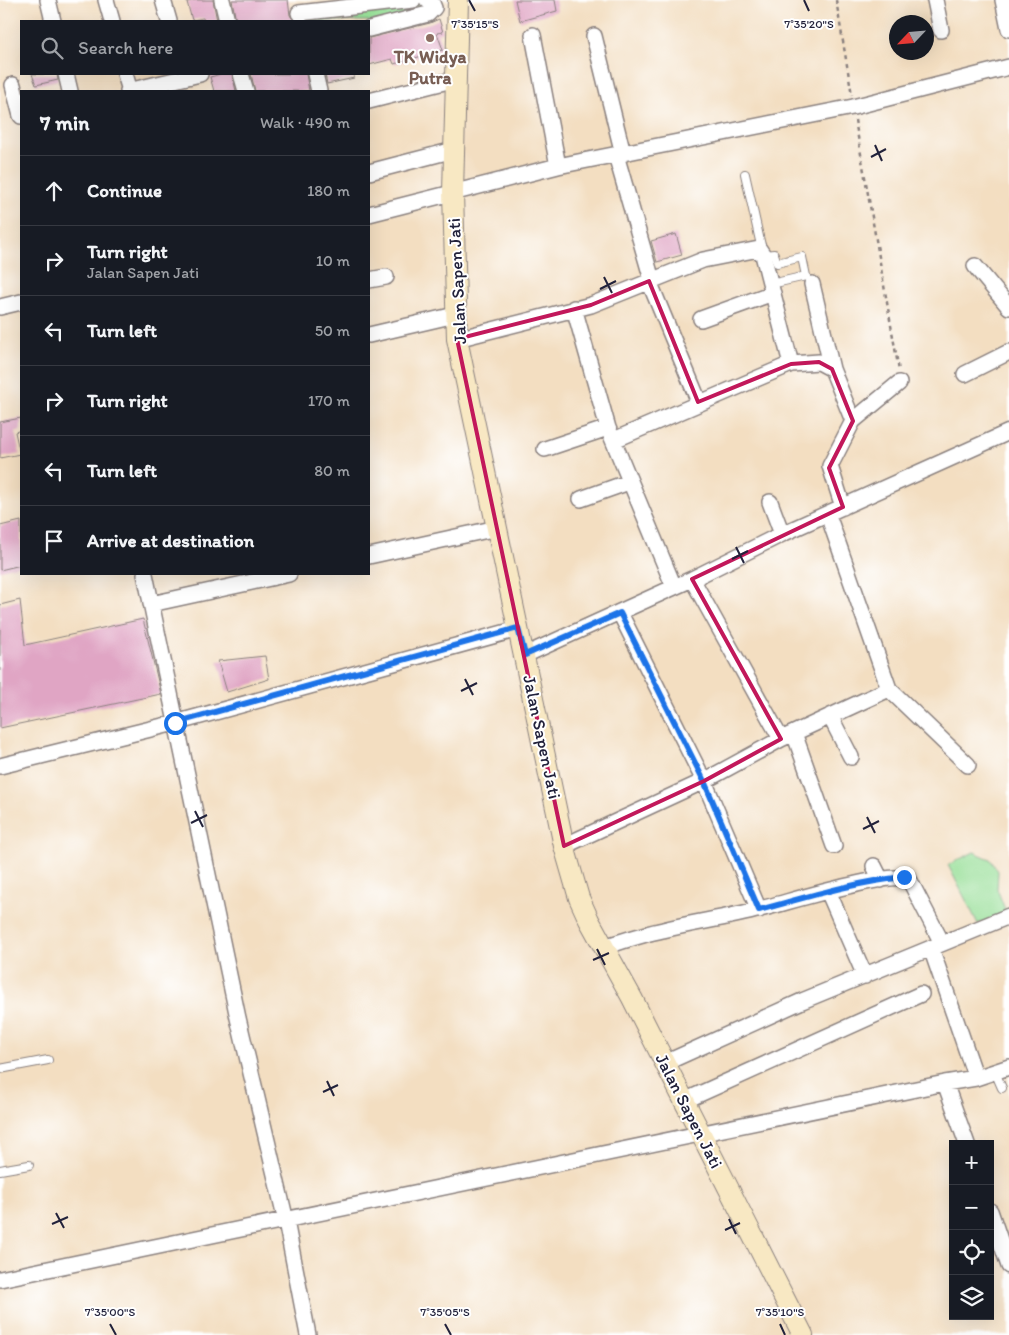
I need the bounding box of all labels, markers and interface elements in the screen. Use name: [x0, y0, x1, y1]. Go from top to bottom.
north arrow: [889, 15, 934, 60]
text: 7°35'15"S: [451, 17, 499, 31]
text: 7°35'20"S: [784, 17, 834, 31]
search box: [20, 20, 370, 75]
marker: TK Widya Putra: [424, 32, 436, 44]
icon: search: [38, 34, 66, 62]
text: Search here: [78, 36, 173, 59]
place label: TK Widya Putra: [393, 46, 466, 89]
text: 7 min: [40, 110, 89, 135]
text: Walk · 490 m: [260, 113, 350, 132]
icon: ahead: [40, 177, 68, 205]
text: Continue: [87, 179, 162, 202]
text: 180 m: [307, 181, 350, 200]
street label: Jalan Sapen Jati: [443, 217, 471, 345]
text: Turn right: [87, 240, 168, 263]
icon: right: [40, 247, 68, 275]
text: 10 m: [316, 251, 350, 270]
text: Jalan Sapen Jati: [87, 263, 199, 282]
icon: left: [40, 317, 68, 345]
text: Turn left: [87, 319, 157, 342]
text: 50 m: [315, 321, 350, 340]
icon: right: [40, 387, 68, 415]
text: Turn right: [87, 389, 168, 412]
text: 170 m: [308, 391, 350, 410]
icon: left: [40, 457, 68, 485]
text: Turn left: [87, 459, 157, 482]
text: 80 m: [314, 461, 350, 480]
icon: arrive: [40, 527, 68, 555]
text: Arrive at destination: [87, 529, 254, 552]
street label: Jalan Sapen Jati: [518, 673, 566, 801]
route start: [164, 712, 187, 735]
route end: [893, 866, 916, 889]
street label: Jalan Sapen Jati: [651, 1050, 727, 1172]
map controls: [949, 1140, 994, 1320]
button: +: [949, 1140, 994, 1185]
button: −: [949, 1185, 994, 1230]
button: locate: [949, 1230, 994, 1275]
button: layers: [949, 1275, 994, 1320]
text: 7°35'00"S: [85, 1305, 135, 1319]
text: 7°35'05"S: [420, 1305, 470, 1319]
text: 7°35'10"S: [756, 1305, 805, 1319]

